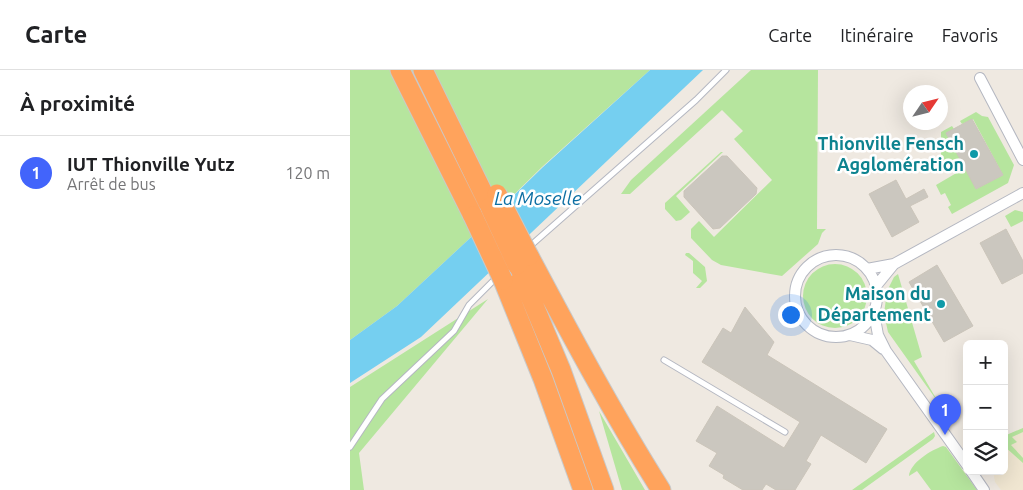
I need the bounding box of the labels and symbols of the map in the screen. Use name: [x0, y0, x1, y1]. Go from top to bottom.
north arrow: [903, 85, 948, 130]
place label: Thionville Fensch Agglomération: [818, 133, 964, 174]
marker: Thionville Fensch Agglomération: [968, 148, 980, 160]
water label: La Moselle: [494, 187, 582, 209]
place label: Maison du Département: [818, 283, 931, 324]
marker: Maison du Département: [935, 298, 947, 310]
your location: [778, 302, 804, 328]
pin: 1: [929, 394, 961, 435]

